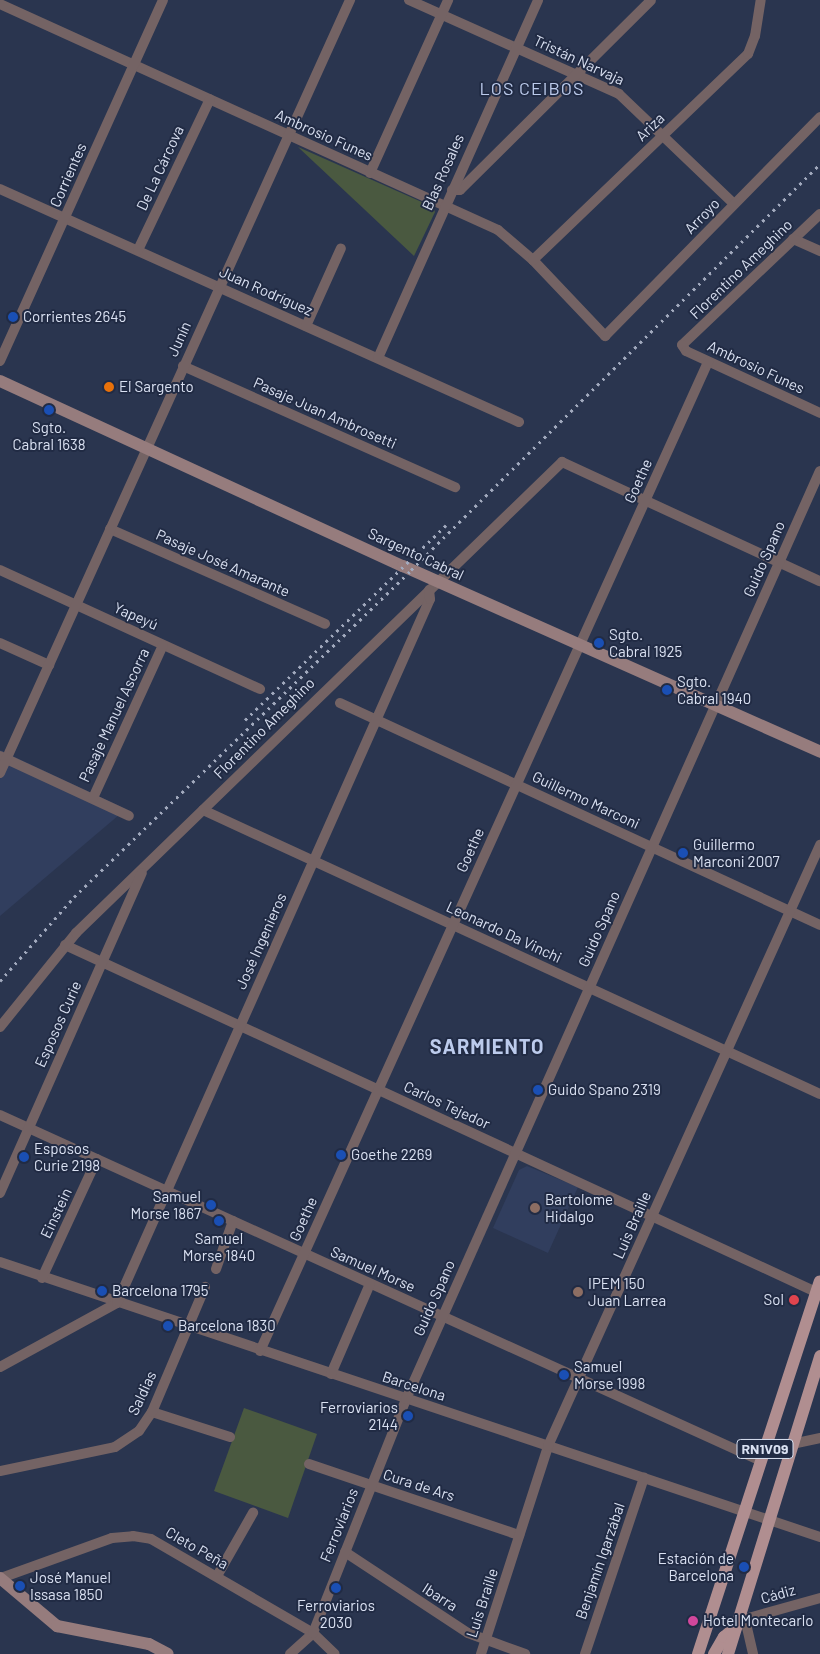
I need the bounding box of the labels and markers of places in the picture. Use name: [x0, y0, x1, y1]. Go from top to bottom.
place label: Corrientes 2645: [23, 308, 126, 326]
marker: Corrientes 2645: [7, 311, 19, 323]
place label: El Sargento: [119, 378, 194, 396]
marker: El Sargento: [103, 381, 115, 393]
marker: Sgto. Cabral 1638: [43, 404, 55, 416]
place label: Sgto. Cabral 1638: [13, 418, 85, 453]
place label: Sgto. Cabral 1925: [609, 625, 682, 660]
marker: Sgto. Cabral 1925: [593, 637, 605, 649]
place label: Sgto. Cabral 1940: [677, 672, 751, 707]
marker: Sgto. Cabral 1940: [661, 684, 673, 696]
place label: Guillermo Marconi 2007: [693, 835, 780, 870]
marker: Guillermo Marconi 2007: [677, 847, 689, 859]
place label: Guido Spano 2319: [548, 1081, 661, 1099]
marker: Guido Spano 2319: [532, 1084, 544, 1096]
place label: Esposos Curie 2198: [34, 1139, 100, 1174]
place label: Goethe 2269: [351, 1146, 432, 1164]
marker: Goethe 2269: [335, 1149, 347, 1161]
marker: Esposos Curie 2198: [18, 1151, 30, 1163]
place label: Samuel Morse 1867: [131, 1187, 201, 1222]
place label: Bartolome Hidalgo: [545, 1190, 613, 1225]
marker: Samuel Morse 1867: [205, 1199, 217, 1211]
marker: Bartolome Hidalgo: [529, 1202, 541, 1214]
marker: Samuel Morse 1840: [213, 1215, 225, 1227]
place label: Samuel Morse 1840: [183, 1229, 255, 1264]
place label: IPEM 150 Juan Larrea: [588, 1274, 666, 1309]
place label: Barcelona 1795: [112, 1282, 208, 1300]
marker: Barcelona 1795: [96, 1285, 108, 1297]
marker: IPEM 150 Juan Larrea: [572, 1286, 584, 1298]
place label: Sol: [764, 1291, 784, 1309]
marker: Sol: [788, 1294, 800, 1306]
place label: Barcelona 1830: [178, 1317, 276, 1335]
marker: Barcelona 1830: [162, 1320, 174, 1332]
place label: Samuel Morse 1998: [574, 1357, 645, 1392]
marker: Samuel Morse 1998: [558, 1369, 570, 1381]
place label: Ferroviarios 2144: [320, 1398, 398, 1433]
marker: Ferroviarios 2144: [402, 1410, 414, 1422]
place label: Estación de Barcelona: [658, 1549, 734, 1584]
marker: Estación de Barcelona: [738, 1561, 750, 1573]
place label: José Manuel Issasa 1850: [30, 1568, 111, 1603]
marker: José Manuel Issasa 1850: [14, 1580, 26, 1592]
marker: Ferroviarios 2030: [330, 1582, 342, 1594]
place label: Ferroviarios 2030: [297, 1596, 375, 1631]
place label: Hotel Montecarlo: [703, 1612, 813, 1630]
marker: Hotel Montecarlo: [687, 1615, 699, 1627]

